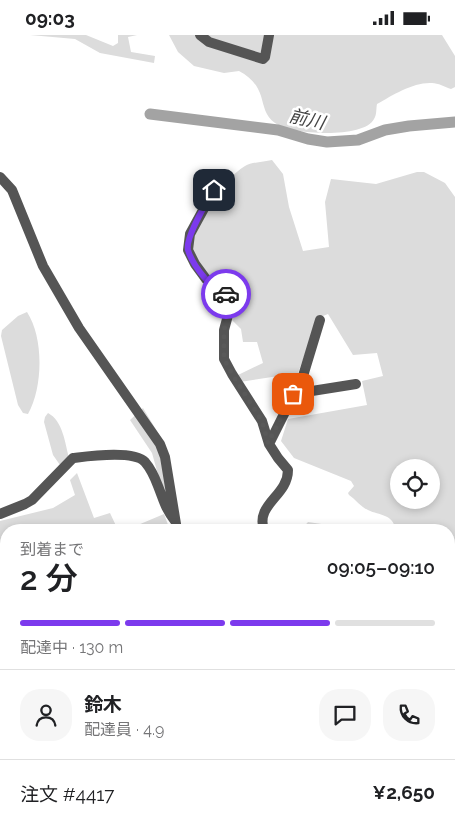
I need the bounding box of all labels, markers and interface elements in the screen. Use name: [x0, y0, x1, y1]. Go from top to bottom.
text: 09:03: [25, 7, 75, 29]
water label: 前川: [287, 105, 329, 134]
pin: [193, 169, 235, 211]
icon: home: [200, 176, 228, 204]
courier: [201, 269, 251, 319]
icon: car: [212, 280, 240, 308]
pin: [272, 373, 314, 415]
icon: bag: [279, 380, 307, 408]
map controls: [390, 459, 440, 509]
button: locate: [390, 459, 440, 509]
text: 到着まで: [20, 540, 84, 559]
text: 09:05–09:10: [327, 556, 435, 578]
text: 2 分: [20, 560, 77, 597]
text: 配達中 · 130 m: [20, 638, 123, 657]
button: person: [20, 689, 72, 741]
button: chat: [319, 689, 371, 741]
button: phone: [383, 689, 435, 741]
text: 鈴木: [84, 693, 122, 715]
text: 配達員 · 4.9: [84, 720, 164, 739]
text: ¥2,650: [373, 781, 435, 803]
text: 注文 #4417: [20, 783, 115, 805]

